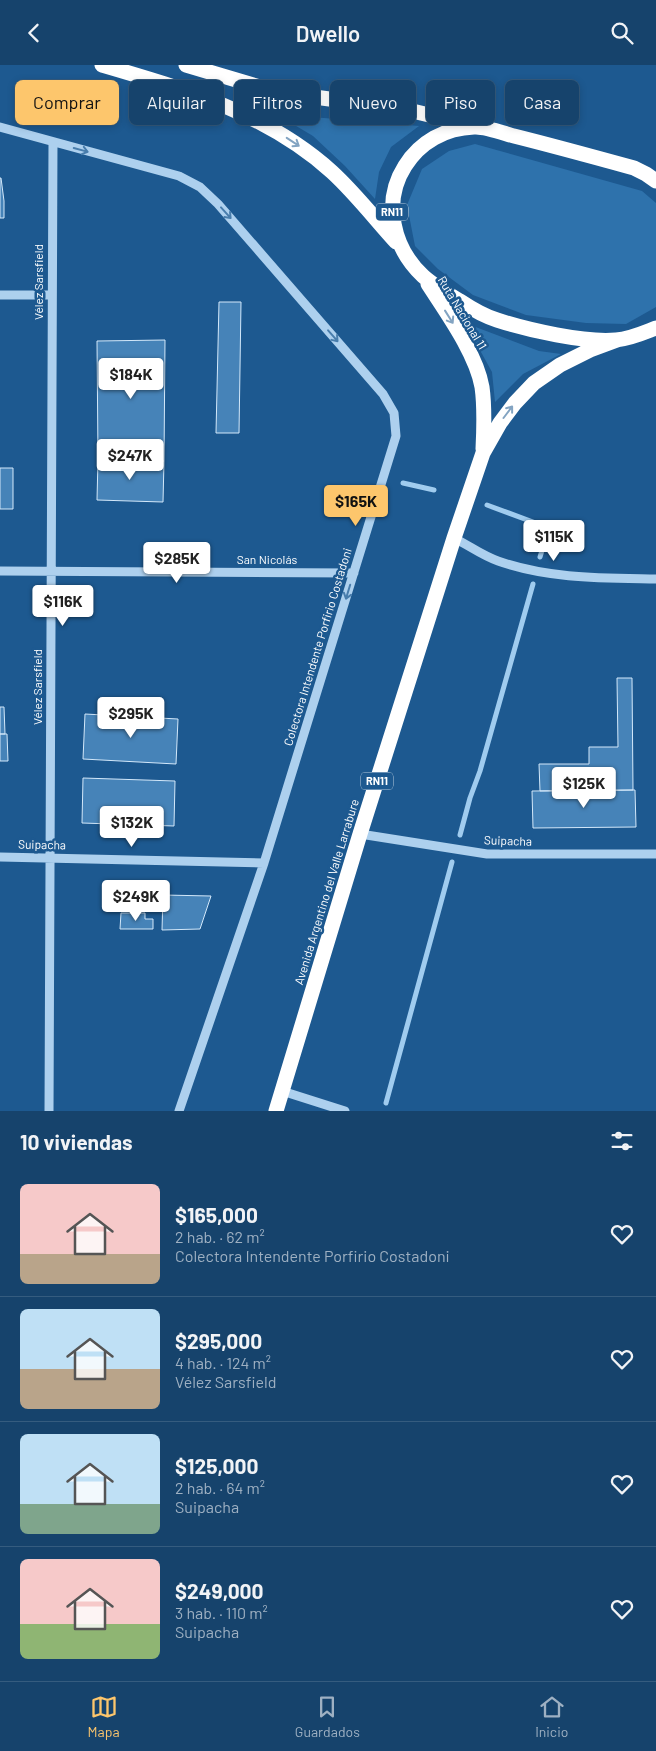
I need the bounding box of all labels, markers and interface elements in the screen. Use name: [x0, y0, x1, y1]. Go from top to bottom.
icon: back: [20, 19, 48, 47]
icon: search: [608, 19, 636, 47]
text: Dwello: [296, 20, 360, 46]
chip: Comprar: [15, 80, 119, 125]
chip: Alquilar: [129, 80, 224, 125]
chip: Filtros: [234, 80, 320, 125]
chip: Nuevo: [330, 80, 416, 125]
chip: Piso: [426, 80, 495, 125]
chip: Casa: [505, 80, 579, 125]
one-way arrow: [285, 137, 299, 147]
one-way arrow: [72, 145, 88, 155]
road number: RN11: [376, 203, 408, 221]
one-way arrow: [220, 207, 232, 220]
street label: Vélez Sarsfield: [31, 244, 45, 320]
street label: Ruta Nacional 11: [435, 273, 490, 352]
one-way arrow: [444, 309, 454, 323]
one-way arrow: [327, 329, 339, 342]
pin: $184K: [96, 357, 166, 400]
text: $184K: [109, 364, 153, 383]
one-way arrow: [503, 405, 513, 419]
pin: $247K: [95, 439, 165, 481]
text: $247K: [108, 445, 152, 464]
pin: $165K: [321, 485, 391, 527]
text: $165K: [335, 491, 377, 510]
pin: $115K: [519, 519, 589, 562]
text: $115K: [534, 526, 574, 545]
pin: $285K: [142, 541, 212, 584]
street label: Colectora Intendente Porfirio Costadoni: [280, 546, 354, 747]
text: $285K: [154, 548, 200, 567]
street label: San Nicolás: [237, 552, 297, 566]
one-way arrow: [343, 584, 353, 600]
pin: $116K: [28, 585, 98, 627]
text: $116K: [43, 591, 83, 610]
street label: Vélez Sarsfield: [30, 649, 44, 725]
pin: $295K: [96, 697, 166, 739]
text: $295K: [108, 703, 154, 722]
pin: $125K: [549, 767, 619, 809]
road number: RN11: [361, 773, 393, 789]
text: $125K: [563, 773, 605, 792]
street label: Avenida Argentino del Valle Larrabure: [291, 797, 361, 986]
pin: $132K: [97, 805, 167, 848]
text: $132K: [111, 812, 153, 831]
street label: Suipacha: [484, 832, 532, 848]
street label: Suipacha: [18, 837, 66, 851]
pin: $249K: [101, 879, 171, 922]
text: $249K: [113, 886, 159, 905]
icon: filters: [608, 1127, 636, 1155]
text: 10 viviendas: [20, 1129, 133, 1154]
text: $165,000: [175, 1202, 258, 1227]
icon: home: [60, 1204, 120, 1264]
icon: heart: [608, 1220, 636, 1248]
text: 2 hab. · 62 m²: [175, 1227, 265, 1246]
text: Colectora Intendente Porfirio Costadoni: [175, 1246, 450, 1265]
text: $295,000: [175, 1328, 262, 1353]
icon: home: [60, 1329, 120, 1389]
icon: heart: [608, 1345, 636, 1373]
text: 4 hab. · 124 m²: [175, 1353, 271, 1372]
text: Vélez Sarsfield: [175, 1372, 276, 1391]
text: $125,000: [175, 1453, 258, 1478]
icon: home: [60, 1454, 120, 1514]
icon: heart: [608, 1470, 636, 1498]
text: 2 hab. · 64 m²: [175, 1478, 265, 1497]
text: Suipacha: [175, 1497, 239, 1516]
text: $249,000: [175, 1578, 264, 1603]
icon: home: [60, 1579, 120, 1639]
icon: heart: [608, 1595, 636, 1623]
text: 3 hab. · 110 m²: [175, 1603, 268, 1622]
text: Suipacha: [175, 1622, 239, 1641]
tab: Mapa: [88, 1693, 120, 1740]
tab: Guardados: [295, 1693, 360, 1740]
tab: Inicio: [535, 1693, 568, 1740]

